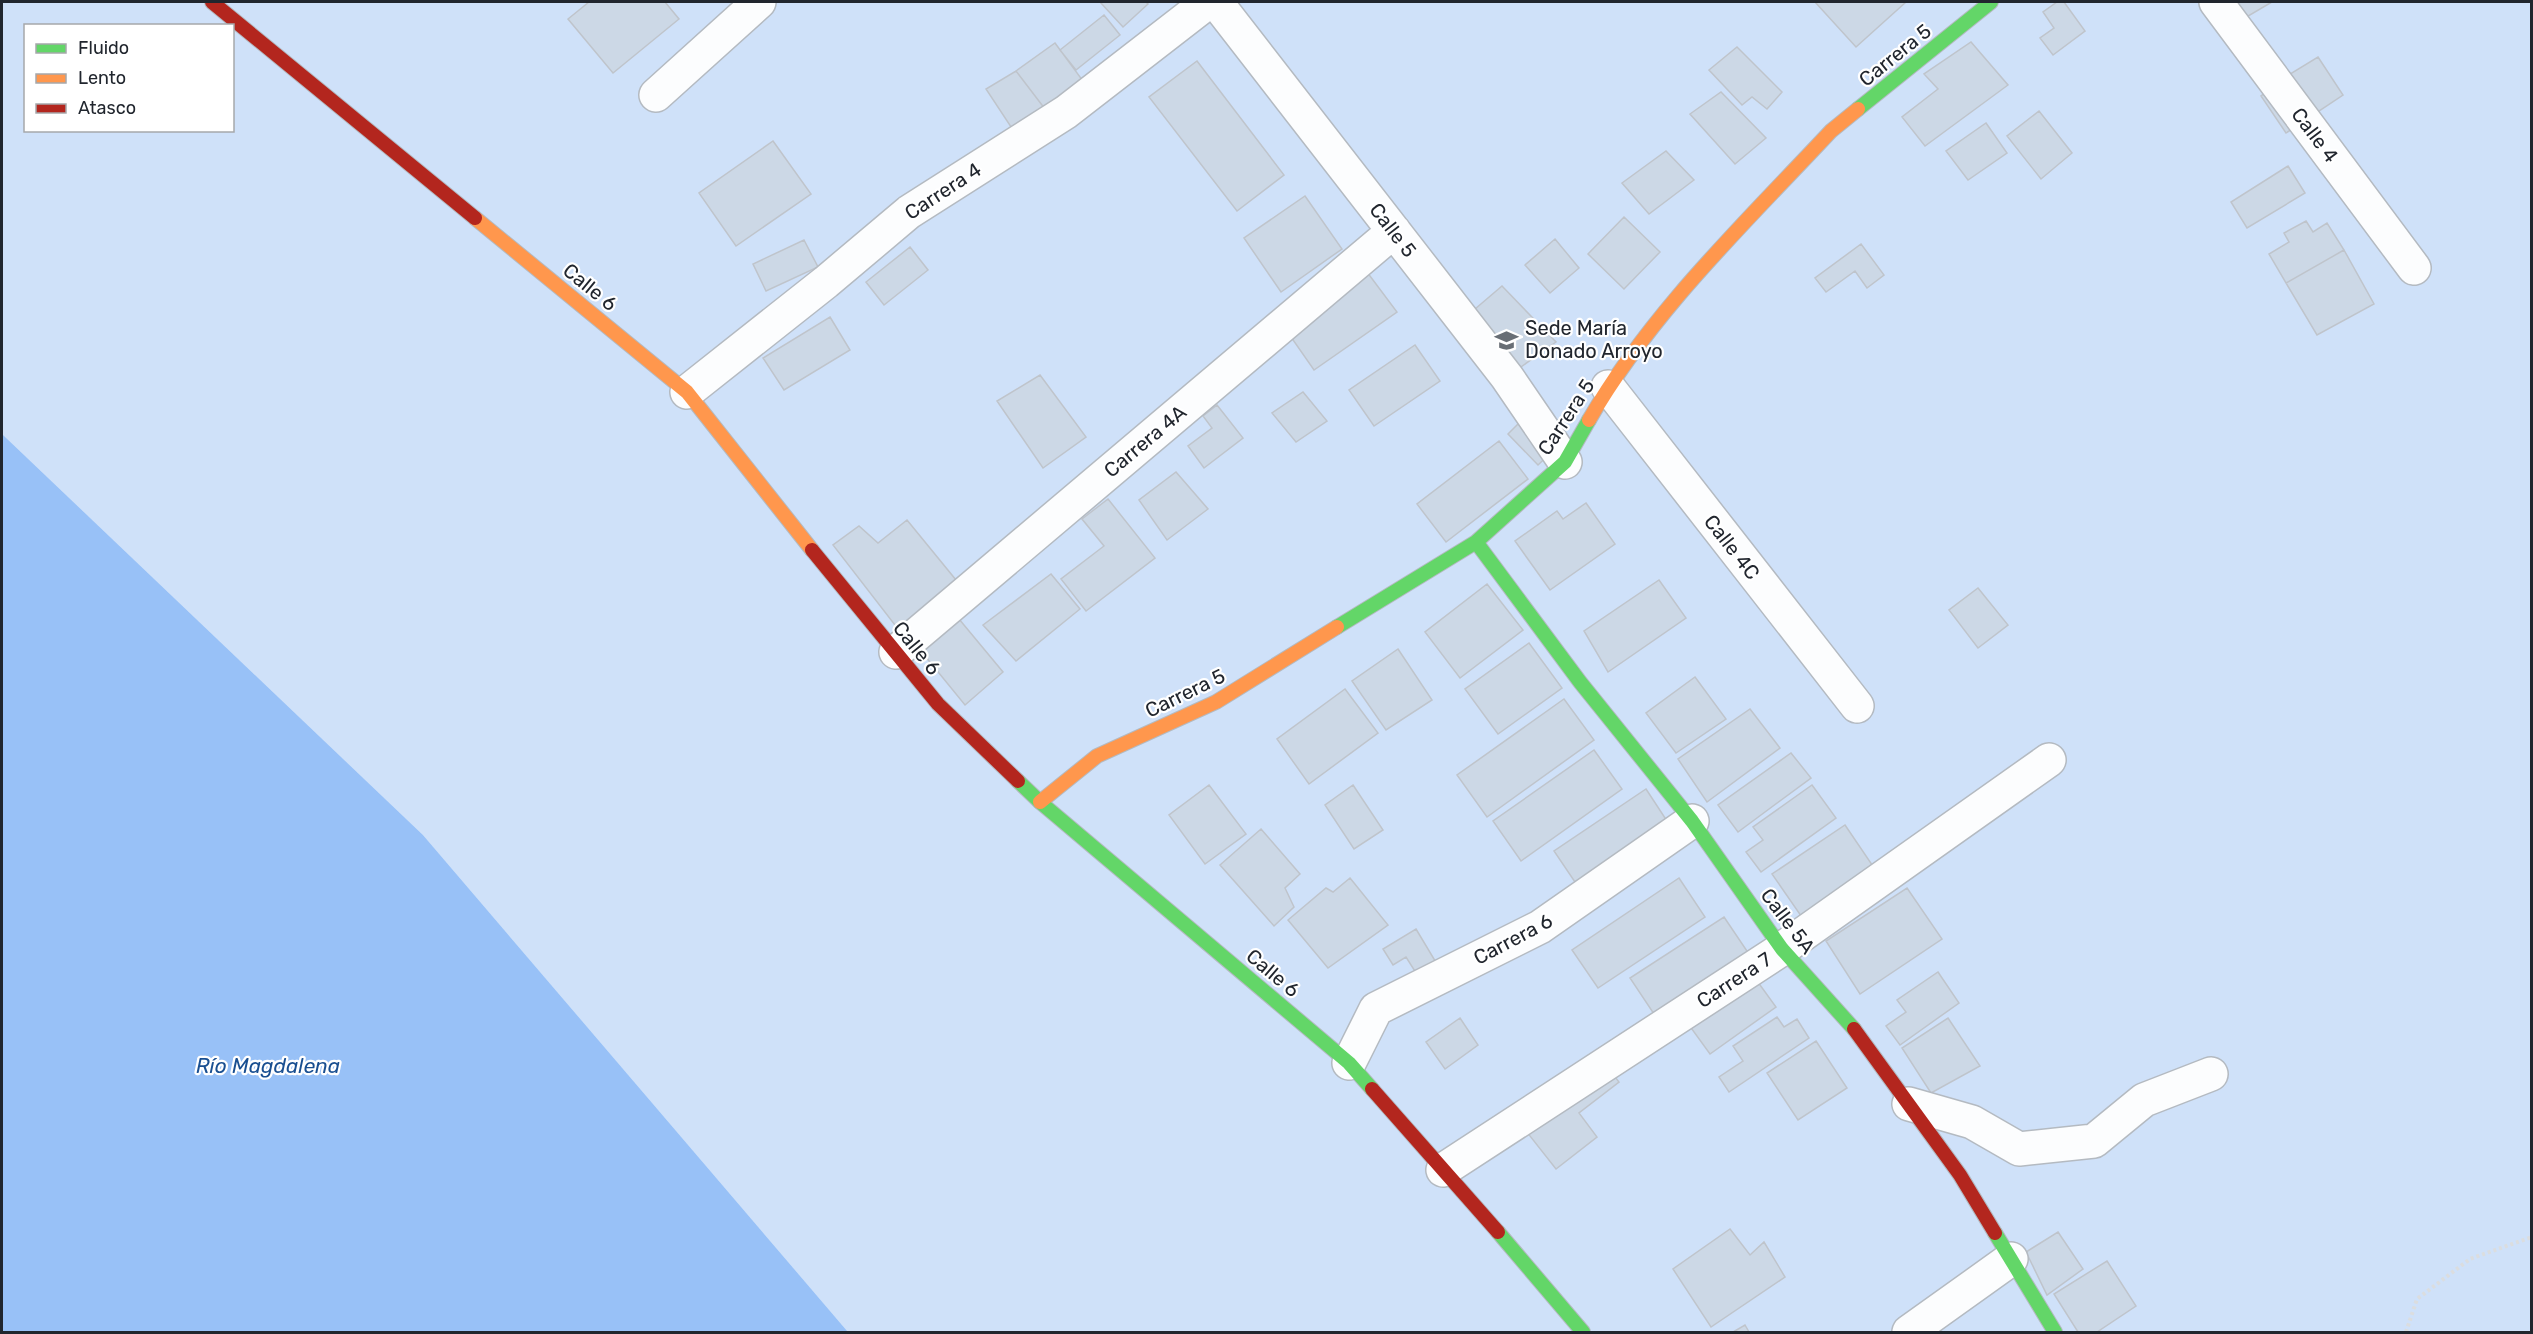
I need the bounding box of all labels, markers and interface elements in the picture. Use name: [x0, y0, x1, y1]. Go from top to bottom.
street label: Carrera 5: [1854, 19, 1936, 91]
legend: [24, 24, 234, 132]
text: Fluido: [78, 37, 129, 59]
text: Lento: [78, 67, 126, 89]
text: Atasco: [78, 97, 136, 119]
street label: Calle 4: [2287, 103, 2343, 167]
street label: Carrera 4: [900, 157, 986, 225]
street label: Calle 5: [1364, 198, 1422, 262]
street label: Calle 6: [558, 258, 622, 316]
place label: Sede María Donado Arroyo: [1525, 316, 1663, 363]
school or university icon: Sede María Donado Arroyo: [1494, 327, 1520, 353]
street label: Carrera 5: [1533, 374, 1599, 460]
street label: Carrera 4A: [1099, 400, 1191, 482]
street label: Calle 4C: [1699, 510, 1765, 584]
street label: Calle 6: [888, 616, 946, 680]
street label: Carrera 5: [1141, 663, 1229, 723]
street label: Calle 5A: [1756, 884, 1820, 958]
street label: Carrera 6: [1469, 908, 1557, 970]
street label: Calle 6: [1241, 944, 1305, 1002]
street label: Carrera 7: [1692, 947, 1776, 1013]
water label: Río Magdalena: [196, 1053, 340, 1078]

